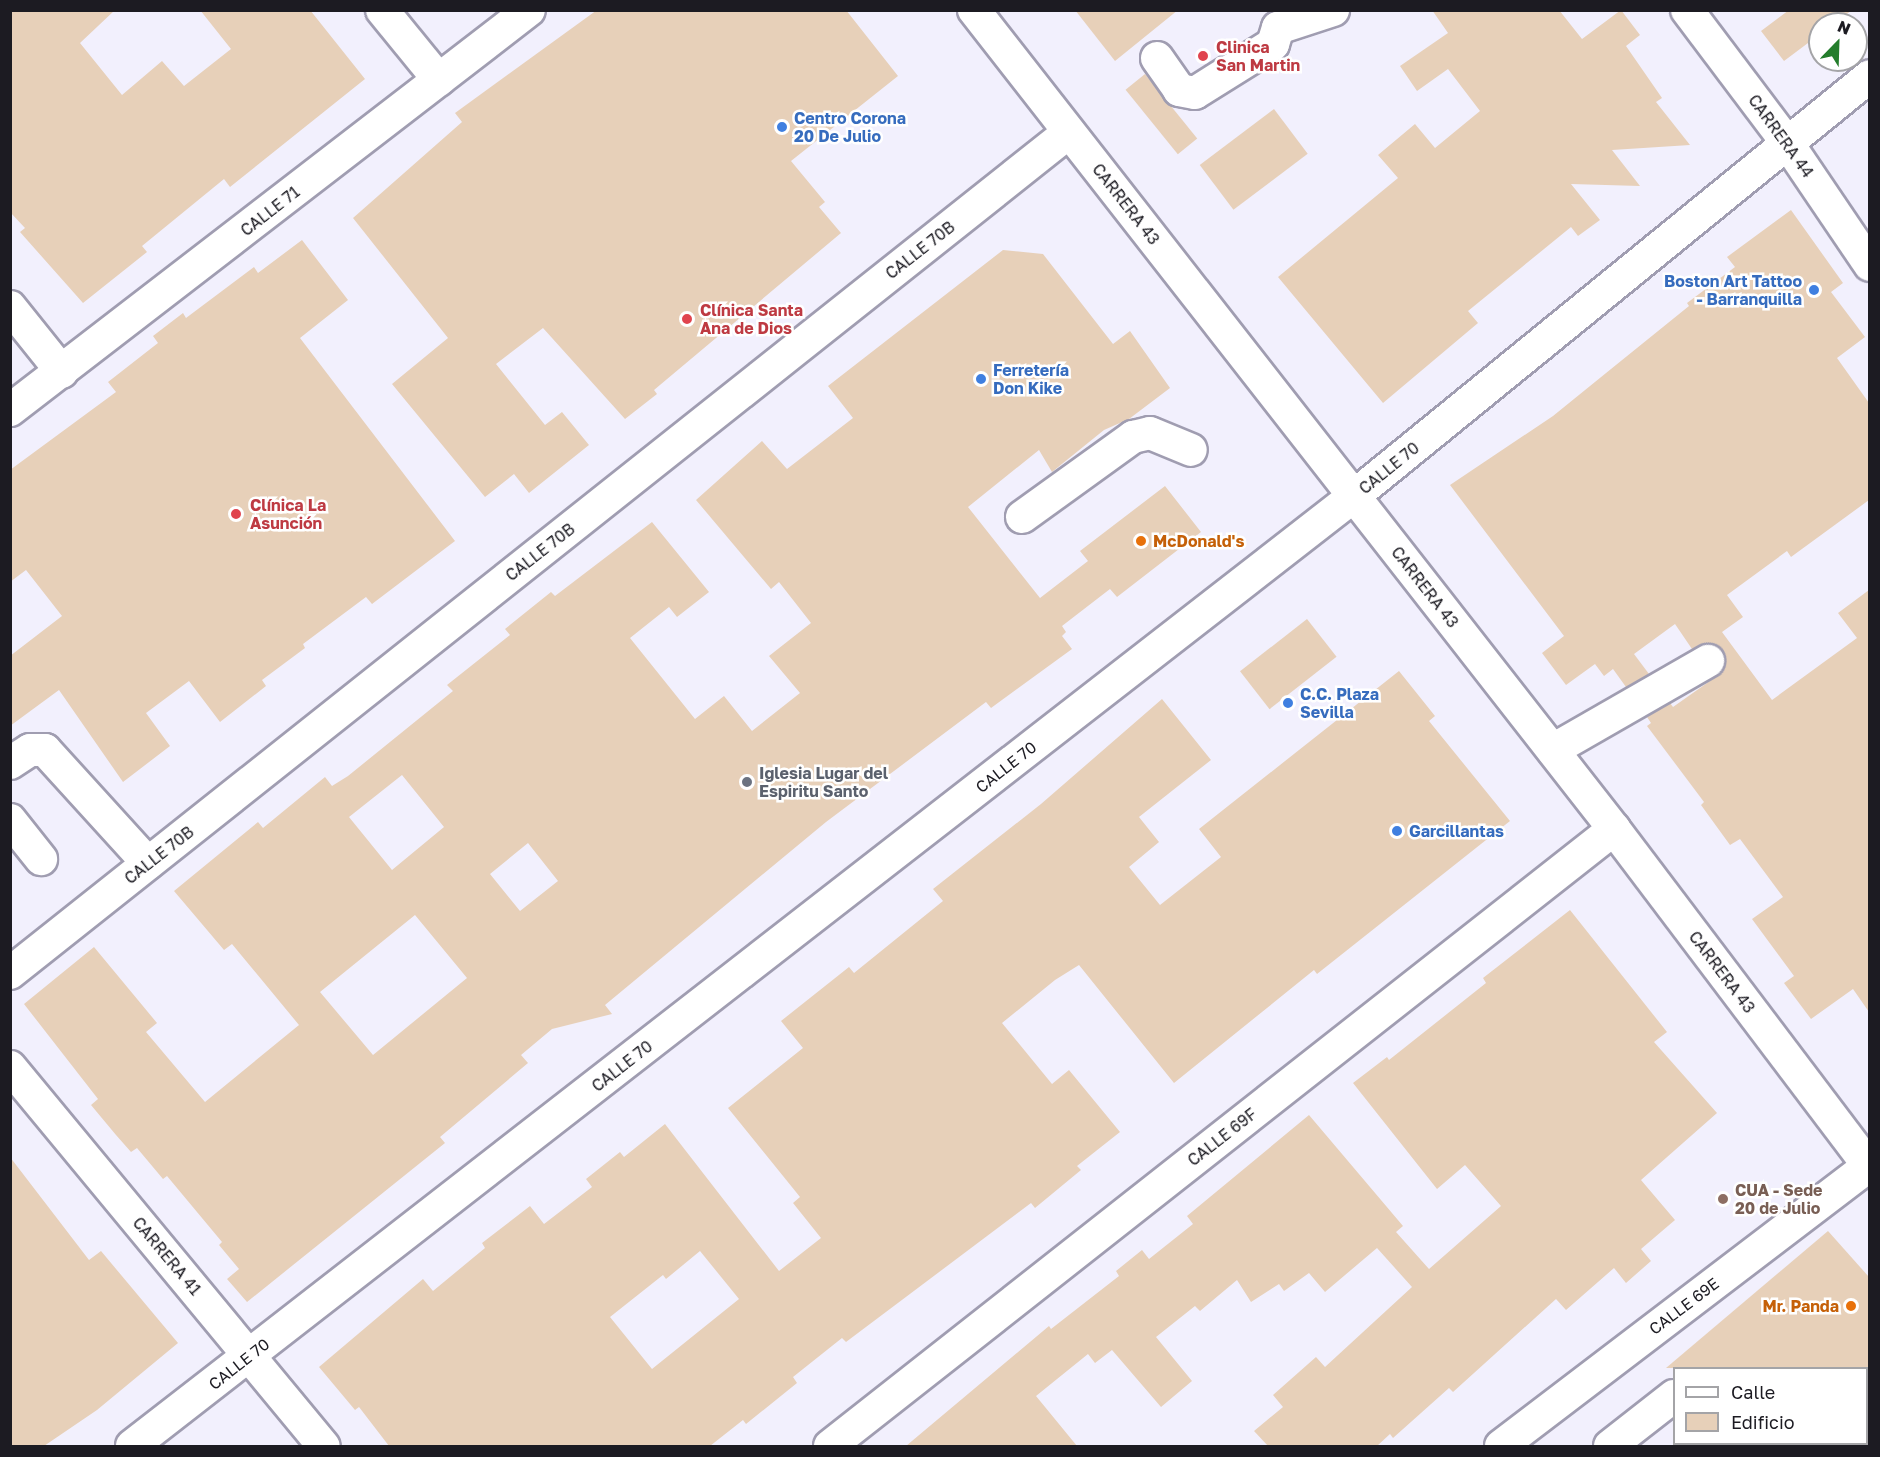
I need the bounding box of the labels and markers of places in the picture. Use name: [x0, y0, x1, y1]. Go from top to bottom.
place label: Clinica San Martin: [1216, 37, 1300, 75]
marker: Clinica San Martin: [1194, 47, 1212, 65]
place label: Centro Corona 20 De Julio: [794, 108, 906, 146]
marker: Centro Corona 20 De Julio: [775, 120, 789, 134]
place label: Boston Art Tattoo - Barranquilla: [1664, 271, 1802, 309]
marker: Boston Art Tattoo - Barranquilla: [1807, 283, 1821, 297]
place label: Clínica Santa Ana de Dios: [700, 300, 803, 338]
marker: Clínica Santa Ana de Dios: [678, 310, 696, 328]
place label: Ferretería Don Kike: [993, 360, 1069, 398]
marker: Ferretería Don Kike: [974, 372, 988, 386]
place label: Clínica La Asunción: [250, 495, 326, 533]
marker: Clínica La Asunción: [227, 505, 245, 523]
place label: McDonald's: [1153, 531, 1244, 551]
marker: McDonald's: [1134, 534, 1148, 548]
place label: C.C. Plaza Sevilla: [1300, 684, 1379, 722]
marker: C.C. Plaza Sevilla: [1281, 696, 1295, 710]
place label: Iglesia Lugar del Espiritu Santo: [759, 763, 888, 801]
marker: Iglesia Lugar del Espiritu Santo: [740, 775, 754, 789]
place label: Garcillantas: [1409, 821, 1504, 841]
marker: Garcillantas: [1390, 824, 1404, 838]
place label: CUA - Sede 20 de Julio: [1735, 1180, 1823, 1218]
marker: CUA - Sede 20 de Julio: [1716, 1192, 1730, 1206]
place label: Mr. Panda: [1762, 1296, 1839, 1316]
marker: Mr. Panda: [1844, 1299, 1858, 1313]

